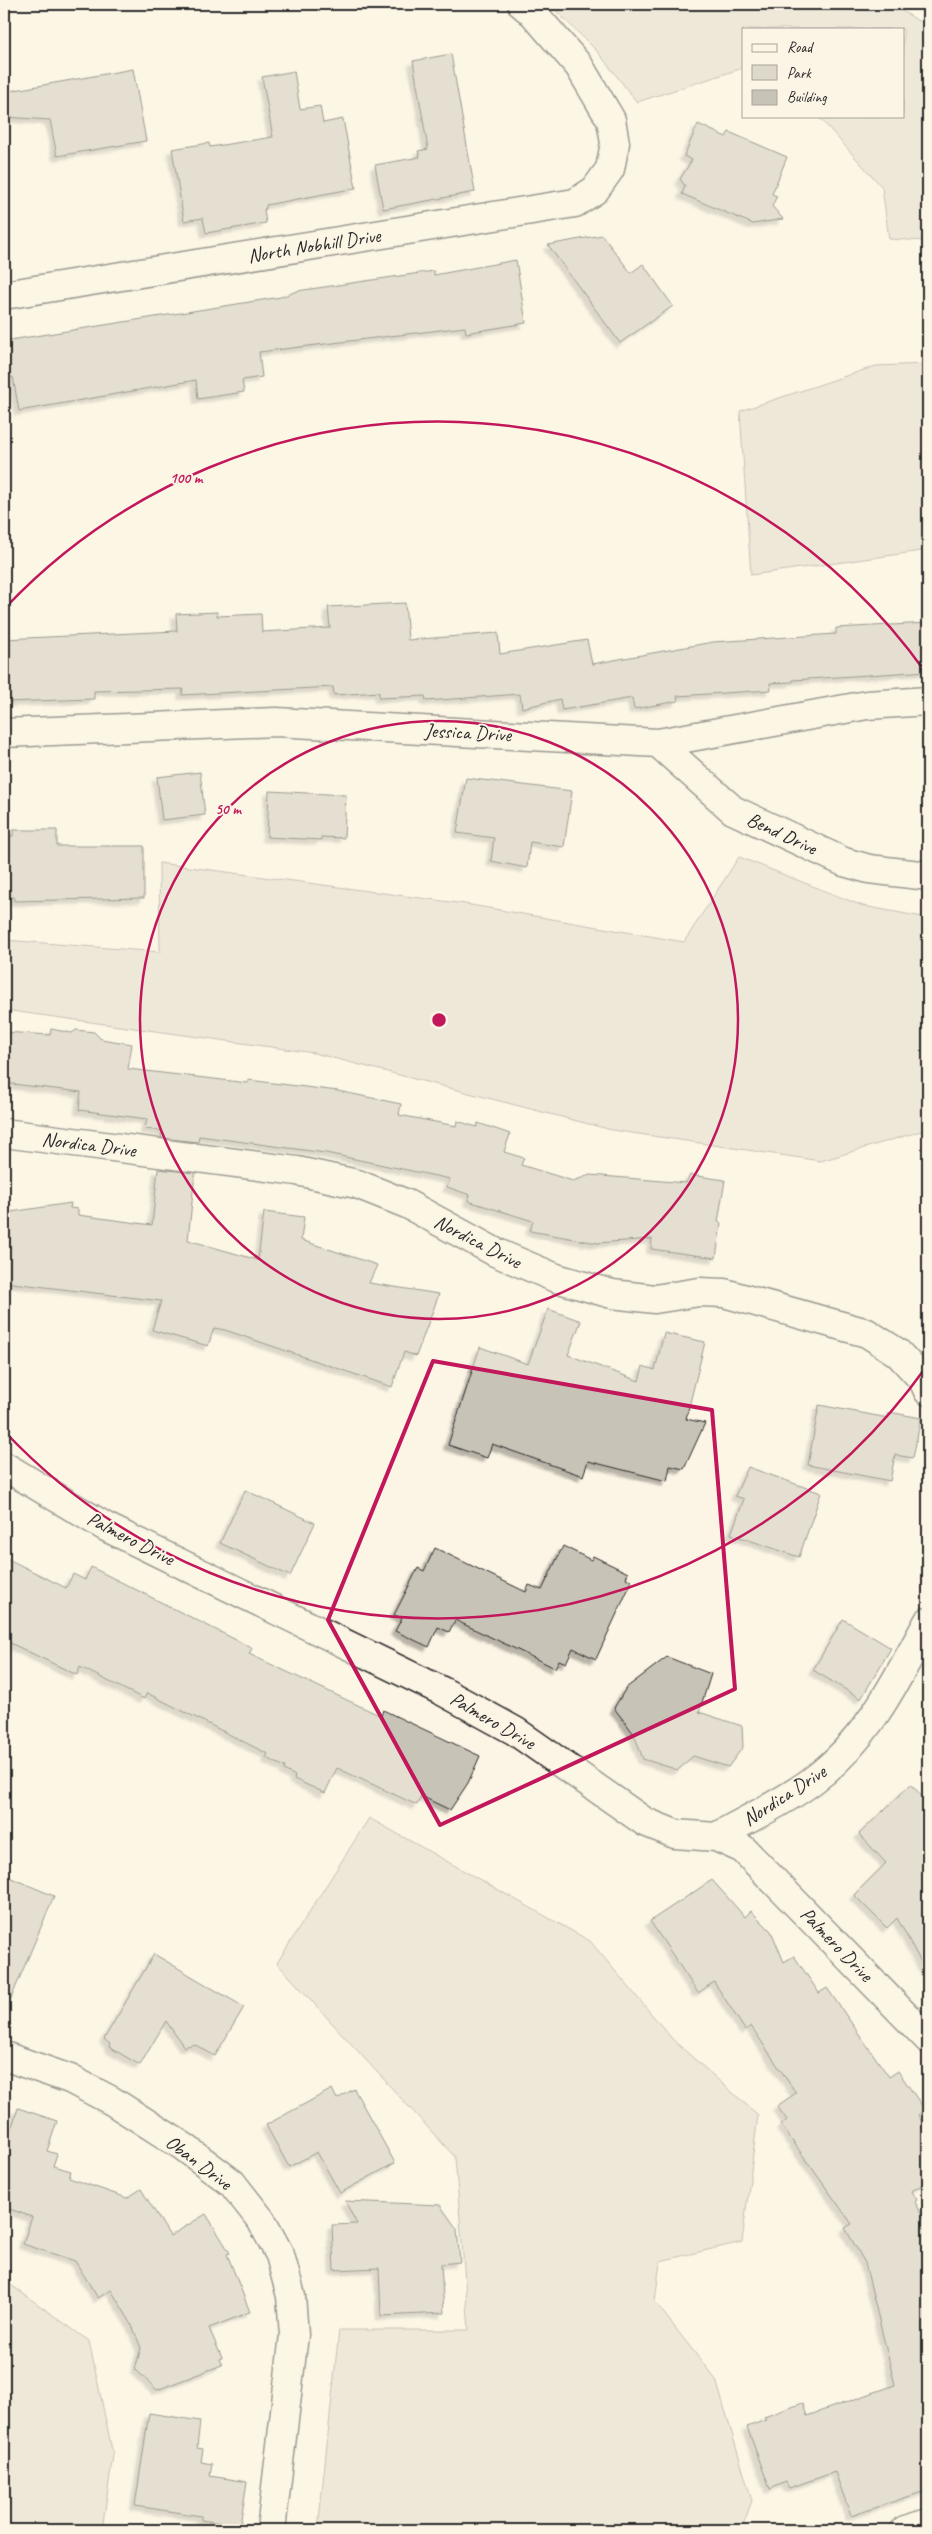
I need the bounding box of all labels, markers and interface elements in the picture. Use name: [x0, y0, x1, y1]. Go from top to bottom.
legend: [742, 28, 904, 118]
text: Road: [787, 38, 814, 57]
text: Park: [787, 64, 812, 83]
text: Building: [787, 88, 827, 107]
street label: North Nobhill Drive: [246, 222, 384, 268]
text: 100 m: [170, 469, 204, 488]
street label: Jessica Drive: [423, 718, 513, 747]
text: 50 m: [215, 800, 242, 819]
street label: Bend Drive: [743, 806, 822, 861]
centre of rings: [430, 1011, 448, 1029]
street label: Nordica Drive: [41, 1126, 139, 1163]
street label: Nordica Drive: [430, 1209, 527, 1275]
street label: Palmero Drive: [83, 1506, 180, 1572]
street label: Palmero Drive: [446, 1686, 541, 1756]
street label: Nordica Drive: [738, 1758, 832, 1832]
street label: Palmero Drive: [795, 1902, 879, 1988]
street label: Oban Drive: [161, 2129, 238, 2196]

